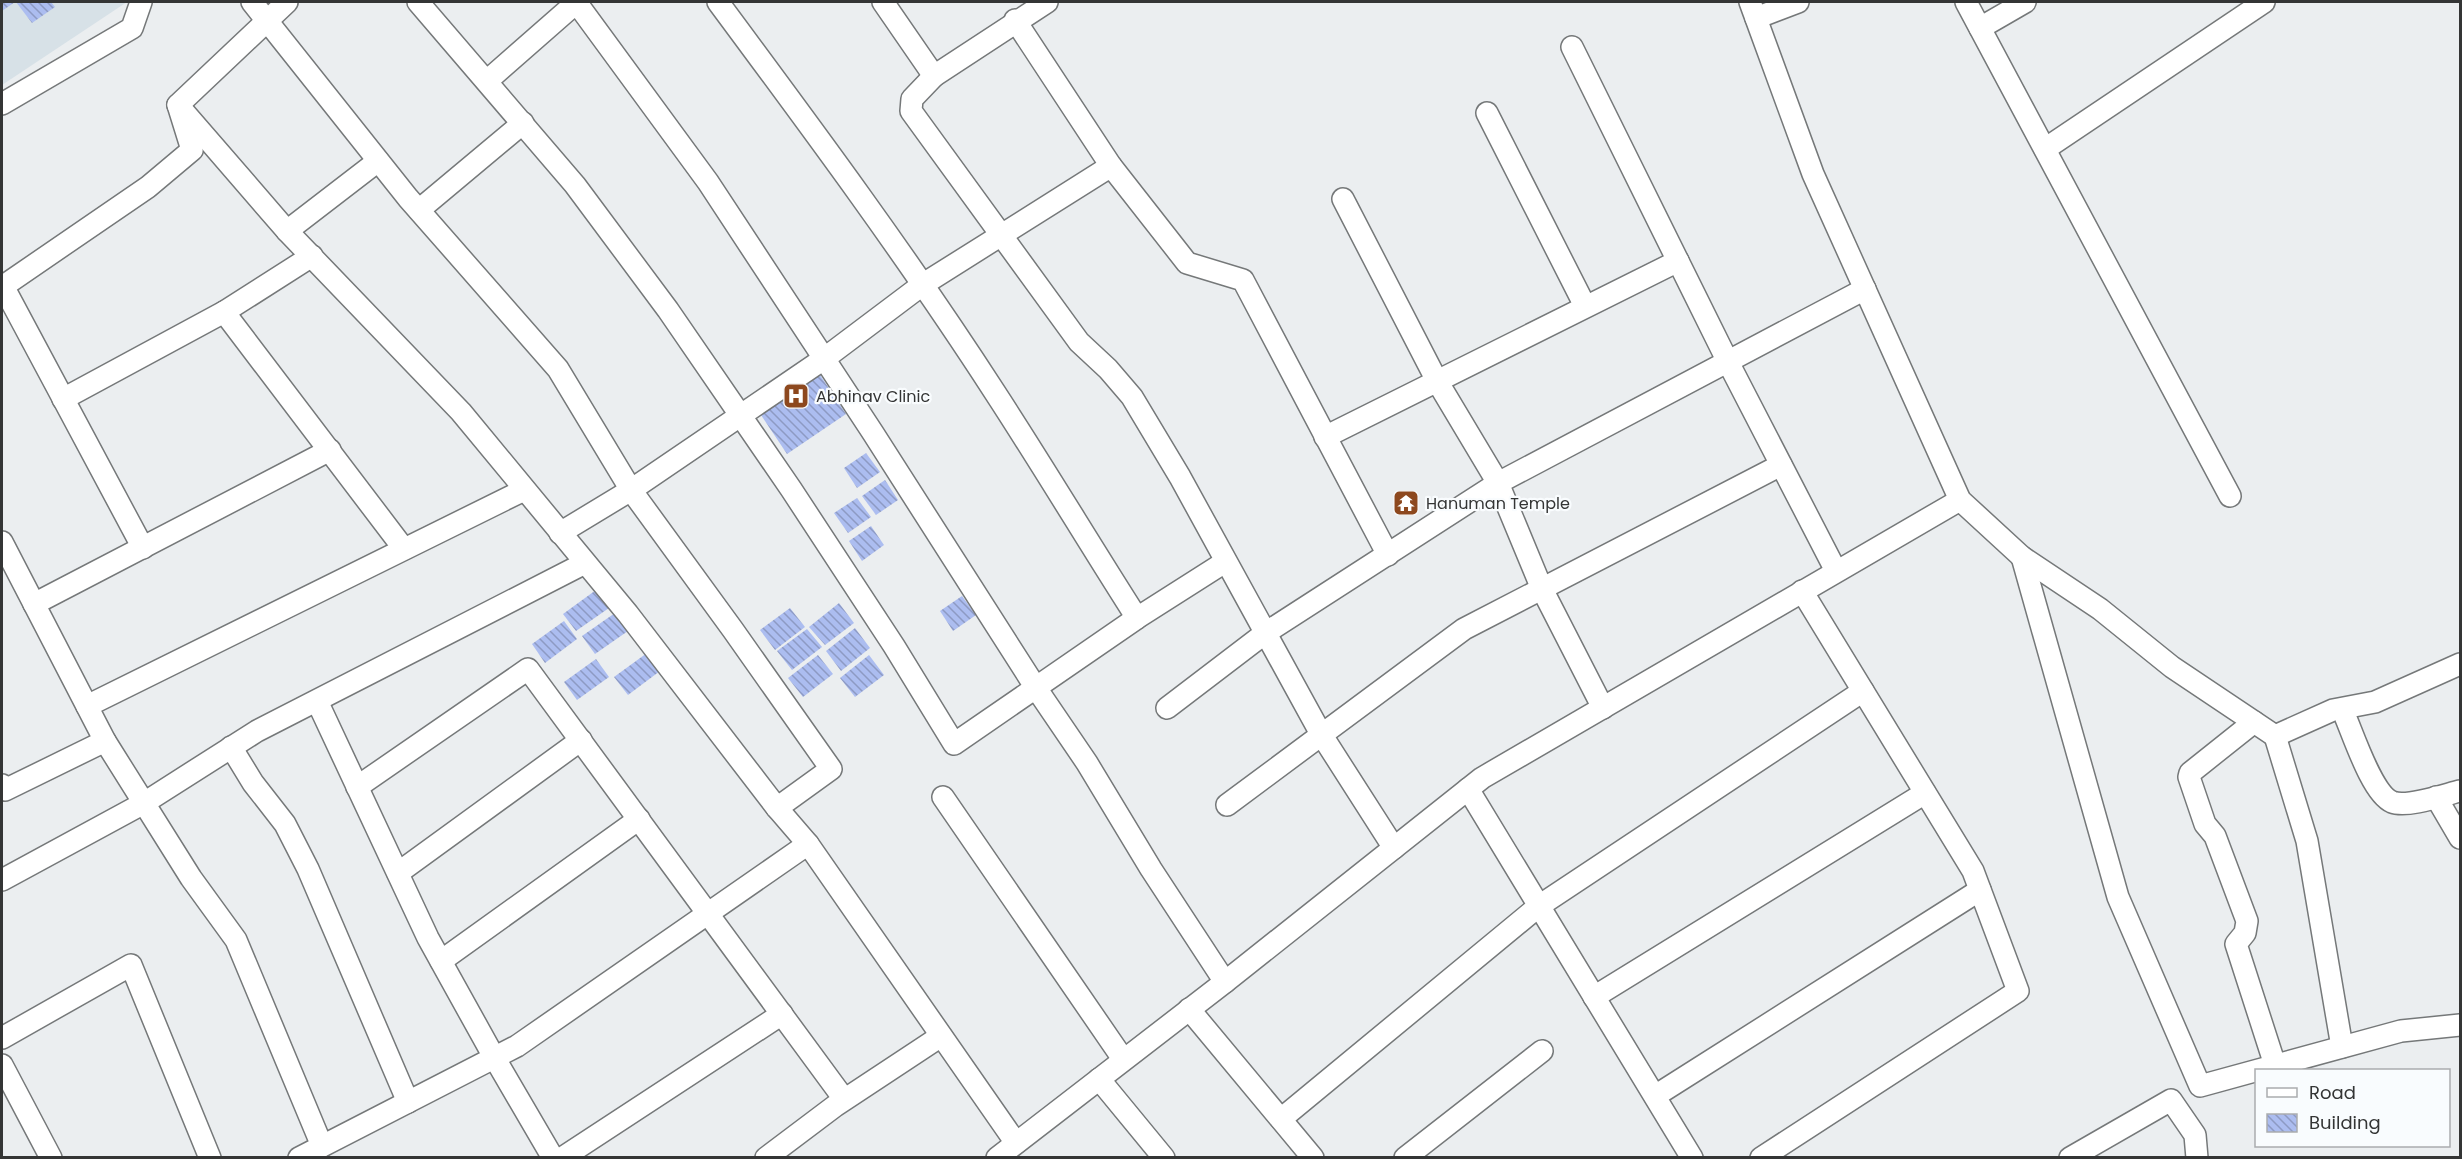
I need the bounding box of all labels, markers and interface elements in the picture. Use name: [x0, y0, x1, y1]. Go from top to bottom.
hospital icon: Abhinav Clinic: [781, 381, 811, 411]
place label: Abhinav Clinic: [816, 385, 930, 408]
temple icon: Hanuman Temple: [1391, 488, 1421, 518]
place label: Hanuman Temple: [1426, 492, 1570, 515]
legend: [2255, 1069, 2450, 1147]
text: Road: [2309, 1080, 2356, 1105]
text: Building: [2309, 1110, 2381, 1135]

